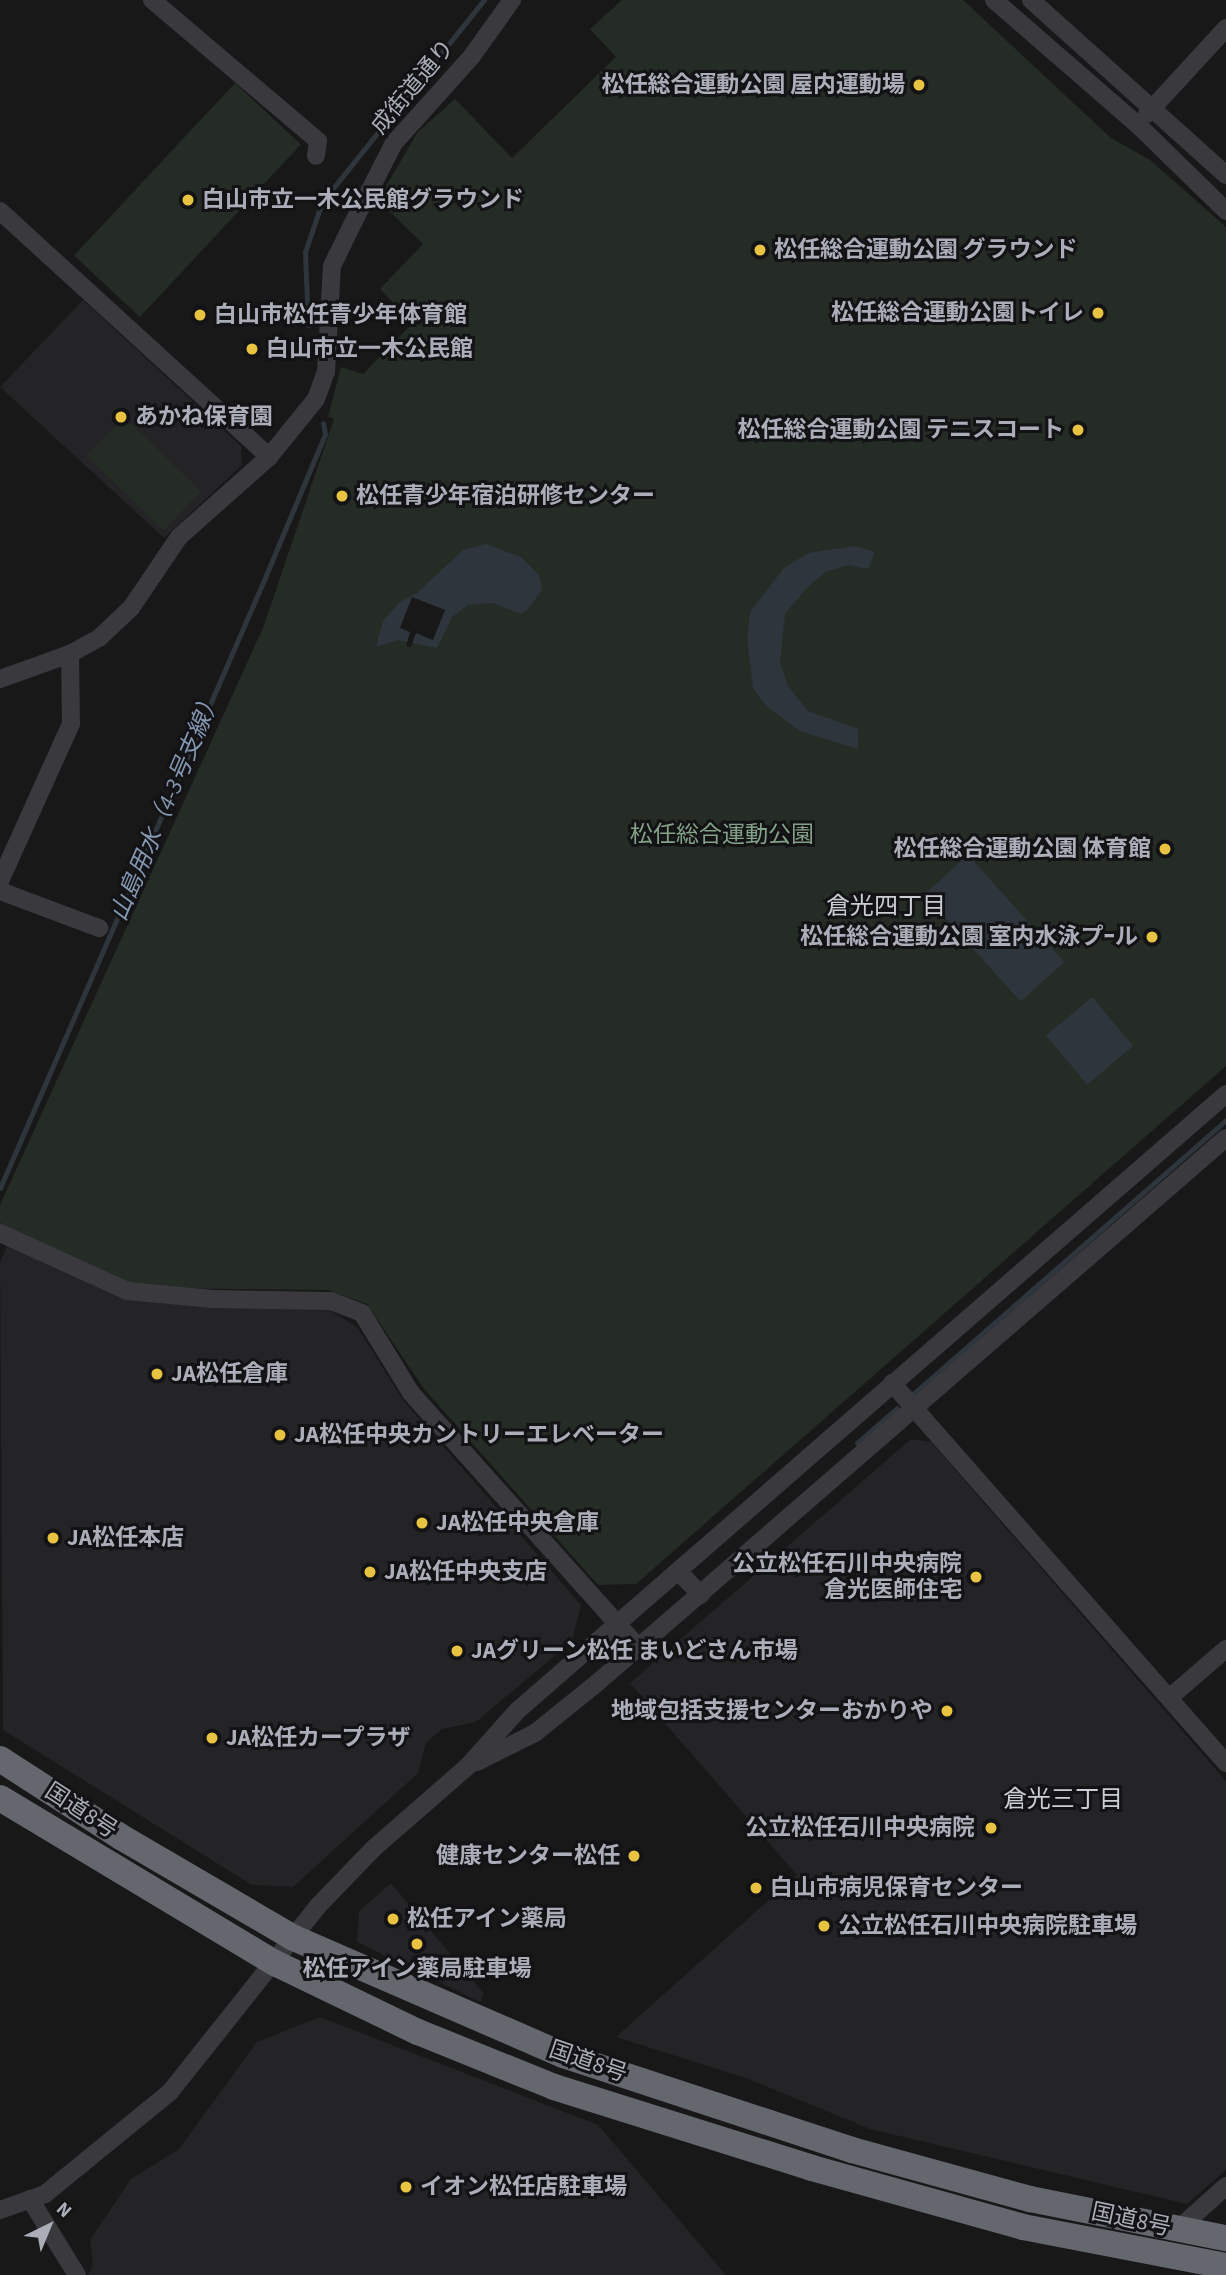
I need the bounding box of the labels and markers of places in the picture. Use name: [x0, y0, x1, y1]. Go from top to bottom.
place label: 松任総合運動公園 屋内運動場: [601, 71, 905, 99]
marker: 松任総合運動公園 屋内運動場: [911, 77, 927, 93]
place label: 白山市立一木公民館グラウンド: [202, 186, 524, 214]
marker: 白山市立一木公民館グラウンド: [180, 192, 196, 208]
place label: 松任総合運動公園 グラウンド: [774, 236, 1078, 264]
marker: 松任総合運動公園 グラウンド: [752, 242, 768, 258]
place label: 松任総合運動公園トイレ: [831, 299, 1084, 327]
place label: 白山市松任青少年体育館: [214, 301, 467, 329]
marker: 松任総合運動公園トイレ: [1090, 305, 1106, 321]
marker: 白山市松任青少年体育館: [192, 307, 208, 323]
place label: 白山市立一木公民館: [266, 335, 473, 363]
marker: 白山市立一木公民館: [244, 341, 260, 357]
place label: あかね保育園: [135, 403, 273, 431]
marker: あかね保育園: [113, 409, 129, 425]
place label: 松任総合運動公園 テニスコート: [737, 416, 1064, 444]
marker: 松任総合運動公園 テニスコート: [1070, 422, 1086, 438]
place label: 松任青少年宿泊研修センター: [356, 482, 655, 510]
marker: 松任青少年宿泊研修センター: [334, 488, 350, 504]
place label: 松任総合運動公園 体育館: [893, 835, 1151, 863]
marker: 松任総合運動公園 体育館: [1157, 841, 1173, 857]
place label: 松任総合運動公園 室内水泳プｰル: [800, 923, 1138, 951]
marker: 松任総合運動公園 室内水泳プｰル: [1144, 929, 1160, 945]
place label: JA松任倉庫: [171, 1360, 288, 1388]
marker: JA松任倉庫: [149, 1366, 165, 1382]
place label: JA松任中央カントリーエレベーター: [294, 1421, 664, 1449]
marker: JA松任中央カントリーエレベーター: [272, 1427, 288, 1443]
place label: JA松任中央倉庫: [436, 1509, 599, 1537]
marker: JA松任中央倉庫: [414, 1515, 430, 1531]
place label: JA松任本店: [67, 1524, 184, 1552]
marker: JA松任本店: [45, 1530, 61, 1546]
place label: 公立松任石川中央病院 倉光医師住宅: [732, 1550, 962, 1604]
place label: JA松任中央支店: [384, 1558, 547, 1586]
marker: JA松任中央支店: [362, 1564, 378, 1580]
marker: 公立松任石川中央病院 倉光医師住宅: [968, 1569, 984, 1585]
place label: JAグリーン松任 まいどさん市場: [471, 1637, 799, 1665]
marker: JAグリーン松任 まいどさん市場: [449, 1643, 465, 1659]
place label: 地域包括支援センターおかりや: [611, 1697, 933, 1725]
marker: 地域包括支援センターおかりや: [939, 1703, 955, 1719]
place label: JA松任カープラザ: [226, 1724, 412, 1752]
marker: JA松任カープラザ: [204, 1730, 220, 1746]
place label: 公立松任石川中央病院: [745, 1814, 975, 1842]
marker: 公立松任石川中央病院: [981, 1818, 1001, 1838]
place label: 健康センター松任: [436, 1842, 620, 1870]
marker: 健康センター松任: [626, 1848, 642, 1864]
place label: 白山市病児保育センター: [770, 1874, 1023, 1902]
marker: 白山市病児保育センター: [748, 1880, 764, 1896]
place label: 松任アイン薬局: [407, 1905, 568, 1933]
marker: 松任アイン薬局: [385, 1911, 401, 1927]
place label: 公立松任石川中央病院駐車場: [838, 1912, 1137, 1940]
marker: 公立松任石川中央病院駐車場: [816, 1918, 832, 1934]
marker: 松任アイン薬局駐車場: [409, 1936, 425, 1952]
place label: 松任アイン薬局駐車場: [302, 1955, 532, 1983]
place label: イオン松任店駐車場: [420, 2173, 627, 2201]
marker: イオン松任店駐車場: [398, 2179, 414, 2195]

